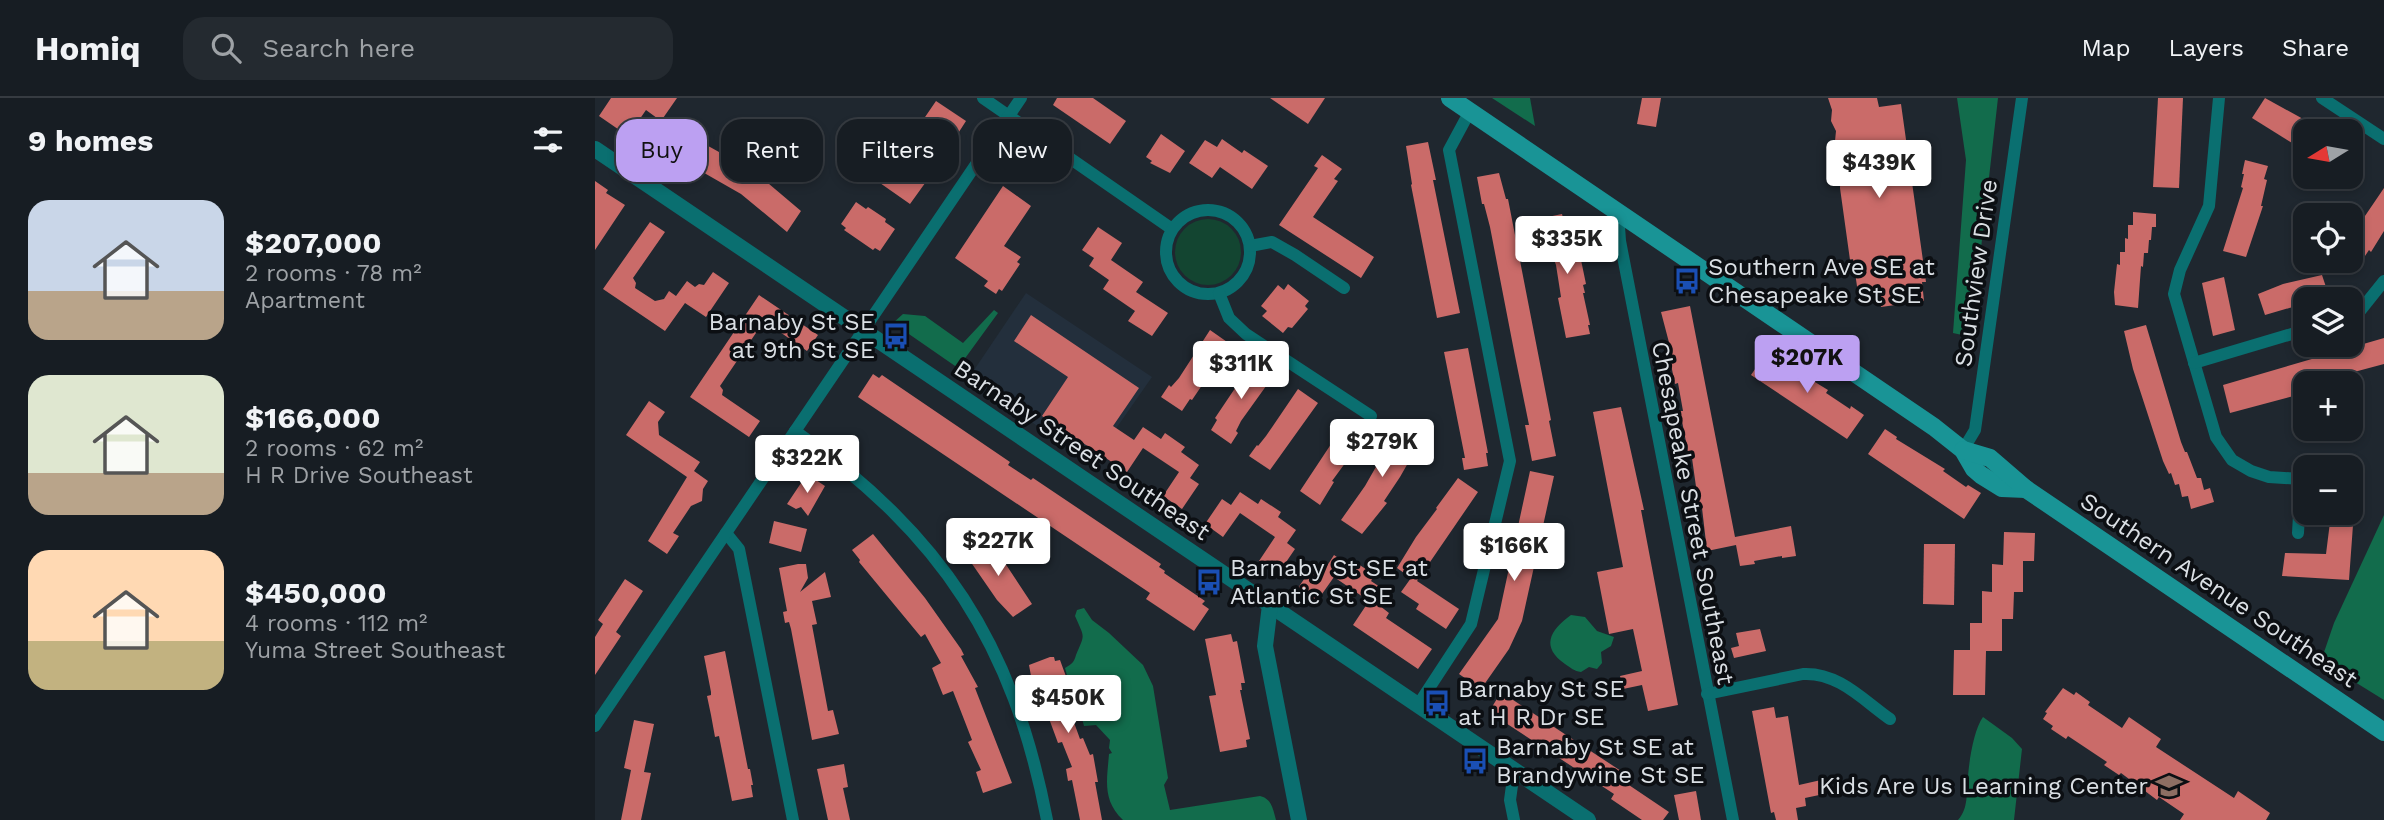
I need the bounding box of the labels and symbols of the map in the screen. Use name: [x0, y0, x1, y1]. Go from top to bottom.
north arrow: [2293, 119, 2363, 189]
pin: $439K: [1830, 140, 1928, 200]
street label: Southview Drive: [1949, 177, 2003, 369]
pin: $335K: [1518, 216, 1616, 276]
place label: Southern Ave SE at Chesapeake St SE: [1708, 253, 1935, 309]
bus stop icon: Southern Ave SE at Chesapeake St SE: [1672, 266, 1702, 296]
place label: Barnaby St SE at 9th St SE: [709, 308, 875, 364]
bus stop icon: Barnaby St SE at 9th St SE: [881, 321, 911, 351]
pin: $207K: [1758, 336, 1856, 395]
street label: Chesapeake Street Southeast: [1646, 339, 1740, 687]
pin: $311K: [1192, 342, 1290, 401]
street label: Barnaby Street Southeast: [949, 354, 1215, 546]
pin: $279K: [1333, 420, 1431, 479]
pin: $322K: [758, 436, 856, 495]
street label: Southern Avenue Southeast: [2075, 487, 2363, 693]
pin: $227K: [949, 518, 1047, 578]
pin: $166K: [1465, 524, 1563, 583]
place label: Barnaby St SE at Atlantic St SE: [1230, 554, 1428, 610]
bus stop icon: Barnaby St SE at Atlantic St SE: [1194, 567, 1224, 597]
place label: Barnaby St SE at H R Dr SE: [1458, 675, 1624, 731]
pin: $450K: [1019, 676, 1117, 735]
bus stop icon: Barnaby St SE at H R Dr SE: [1422, 688, 1452, 718]
place label: Barnaby St SE at Brandywine St SE: [1496, 733, 1705, 789]
bus stop icon: Barnaby St SE at Brandywine St SE: [1460, 746, 1490, 776]
school or university icon: Kids Are Us Learning Center: [2154, 771, 2184, 801]
place label: Kids Are Us Learning Center: [1819, 772, 2148, 800]

